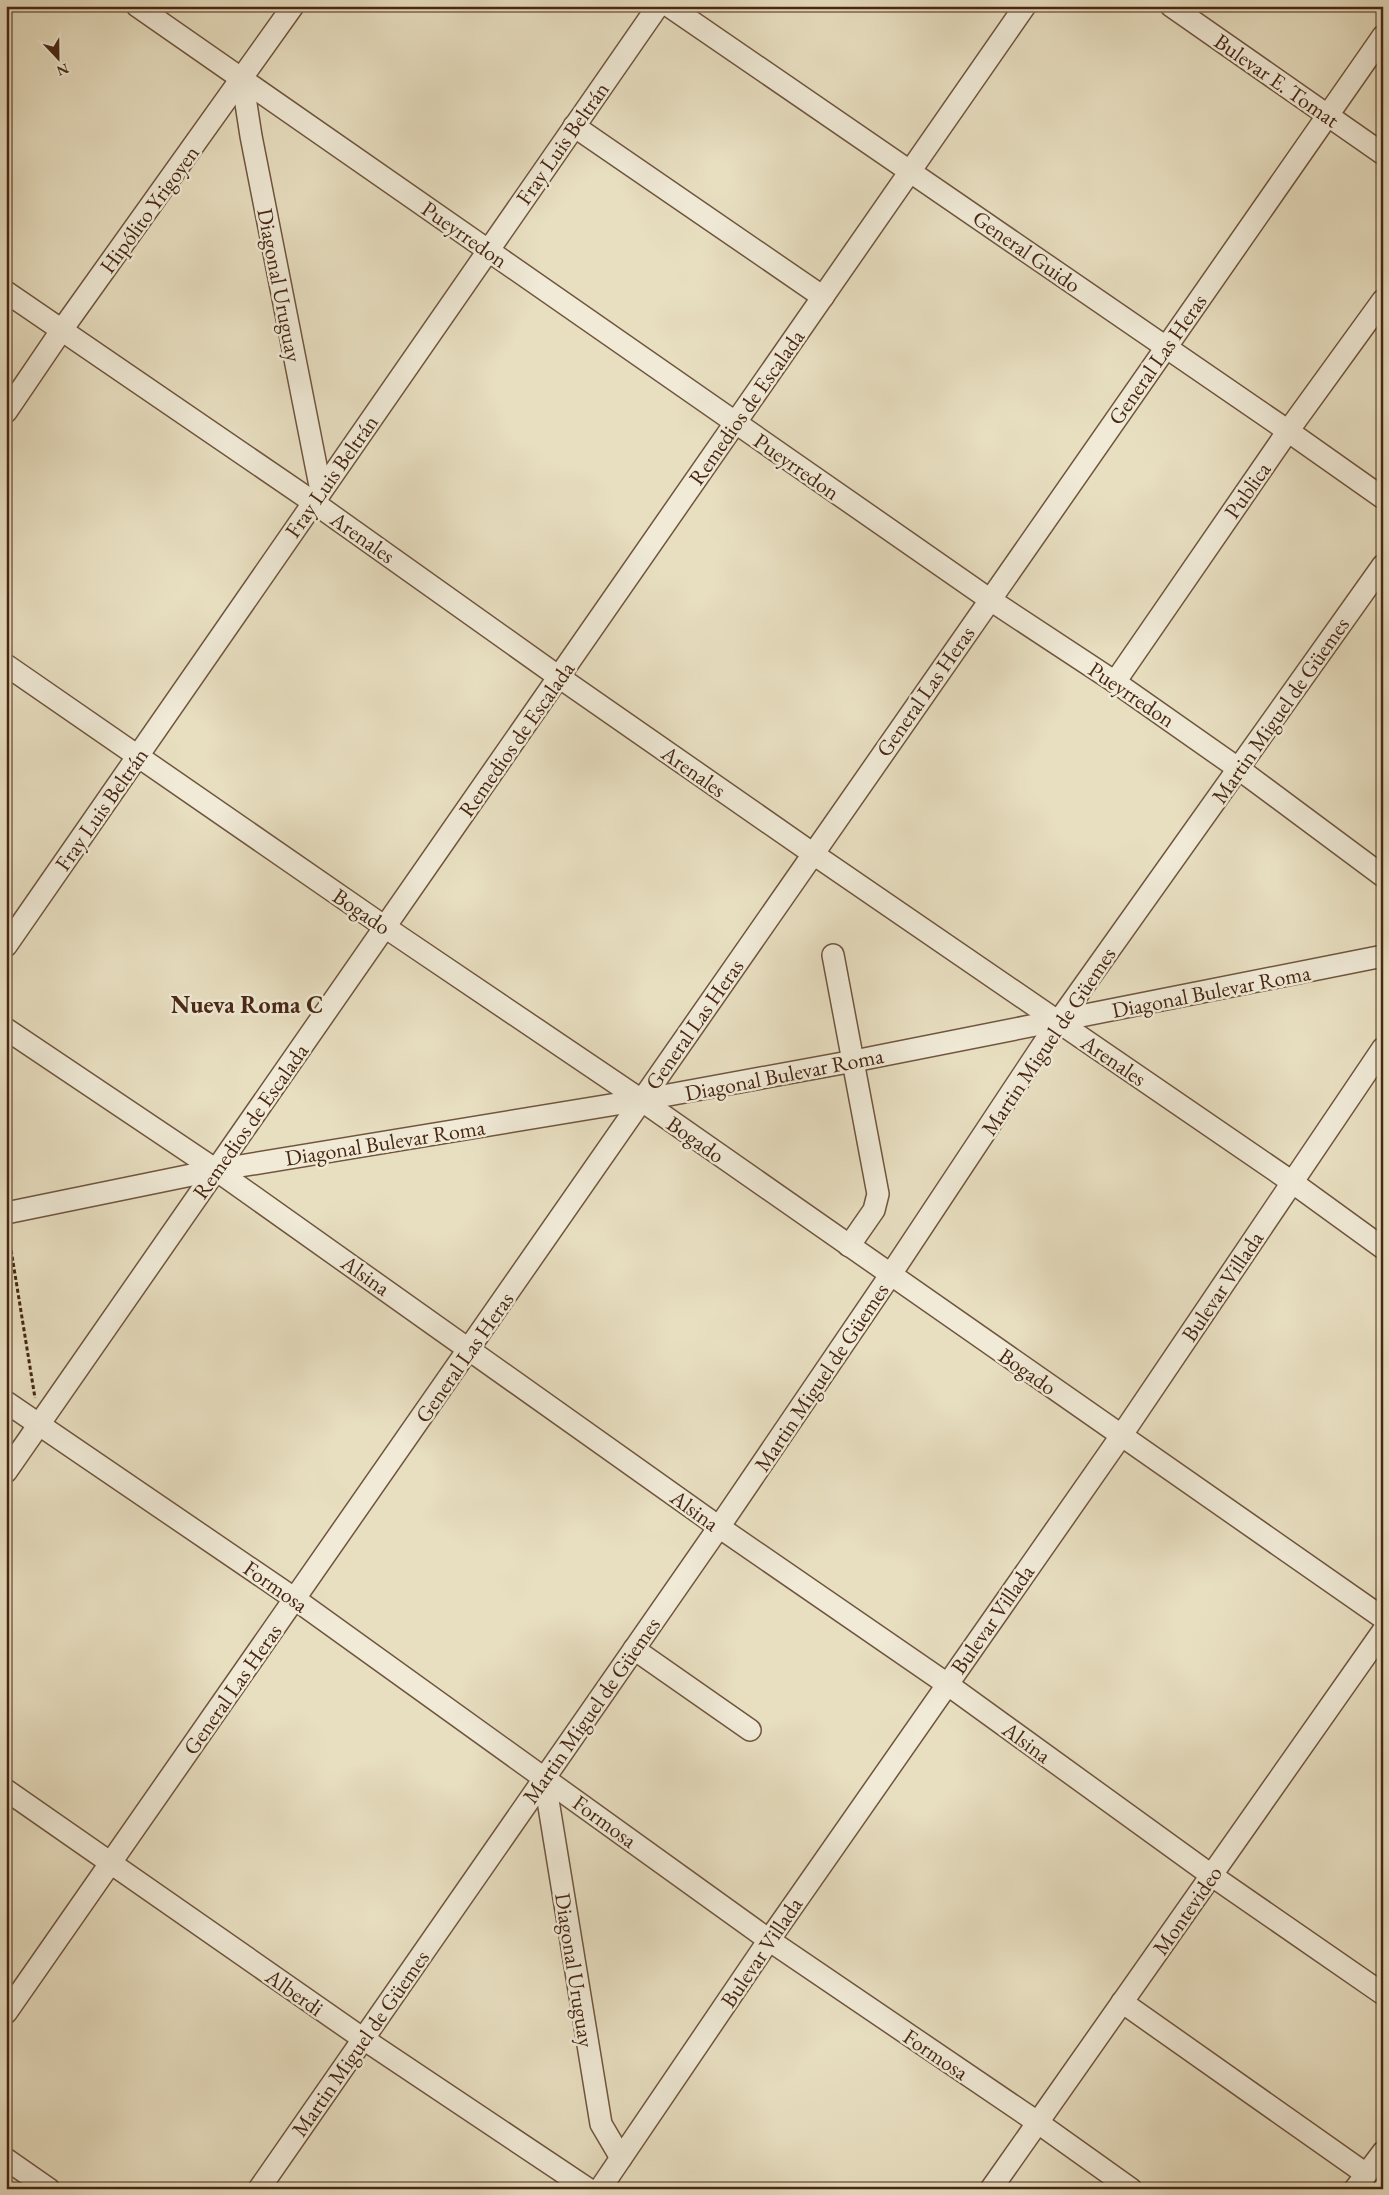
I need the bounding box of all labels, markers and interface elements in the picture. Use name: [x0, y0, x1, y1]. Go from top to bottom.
street label: Bulevar E. Tomat: [1209, 27, 1345, 134]
north arrow: [32, 32, 82, 82]
text: N: [54, 60, 71, 81]
street label: Fray Luis Beltrán: [509, 76, 616, 211]
street label: Hipólito Yrigoyen: [93, 139, 206, 279]
street label: Pueyrredon: [416, 194, 514, 275]
street label: General Guido: [967, 203, 1087, 299]
street label: Diagonal Uruguay: [250, 206, 309, 365]
street label: General Las Heras: [1102, 288, 1213, 430]
street label: Remedios de Escalada: [682, 324, 811, 491]
street label: Fray Luis Beltrán: [278, 409, 385, 544]
street label: Pueyrredon: [748, 426, 846, 507]
street label: Publica: [1218, 456, 1277, 524]
street label: Arenales: [324, 504, 401, 570]
street label: Martin Miguel de Güemes: [1205, 611, 1356, 809]
street label: General Las Heras: [870, 620, 981, 762]
street label: Pueyrredon: [1083, 655, 1181, 734]
street label: Remedios de Escalada: [452, 656, 581, 823]
street label: Arenales: [655, 738, 732, 804]
street label: Fray Luis Beltrán: [48, 742, 155, 877]
street label: Bogado: [327, 881, 397, 941]
street label: Martin Miguel de Güemes: [974, 941, 1122, 1141]
street label: General Las Heras: [639, 953, 750, 1095]
street label: Diagonal Bulevar Roma: [1109, 958, 1313, 1025]
district label: Nueva Roma C: [171, 989, 323, 1020]
street label: Arenales: [1075, 1028, 1152, 1093]
street label: Remedios de Escalada: [186, 1038, 315, 1205]
street label: Diagonal Bulevar Roma: [682, 1041, 886, 1108]
street label: Bogado: [661, 1109, 730, 1170]
street label: Diagonal Bulevar Roma: [283, 1112, 487, 1173]
street label: Bulevar Villada: [1175, 1225, 1270, 1347]
street label: Alsina: [335, 1248, 396, 1303]
street label: Martin Miguel de Güemes: [747, 1277, 895, 1477]
street label: General Las Heras: [409, 1286, 520, 1428]
street label: Bogado: [993, 1341, 1062, 1402]
street label: Alsina: [664, 1482, 725, 1538]
street label: Formosa: [238, 1554, 314, 1619]
street label: Bulevar Villada: [944, 1559, 1041, 1680]
street label: Martin Miguel de Güemes: [516, 1611, 667, 1809]
street label: General Las Heras: [177, 1618, 288, 1760]
street label: Alsina: [996, 1714, 1057, 1770]
street label: Formosa: [567, 1788, 643, 1855]
street label: Montevideo: [1146, 1860, 1229, 1961]
street label: Diagonal Uruguay: [548, 1891, 601, 2050]
street label: Bulevar Villada: [714, 1891, 809, 2013]
street label: Martin Miguel de Güemes: [285, 1944, 436, 2142]
street label: Alberdi: [259, 1962, 329, 2023]
street label: Formosa: [897, 2022, 974, 2087]

